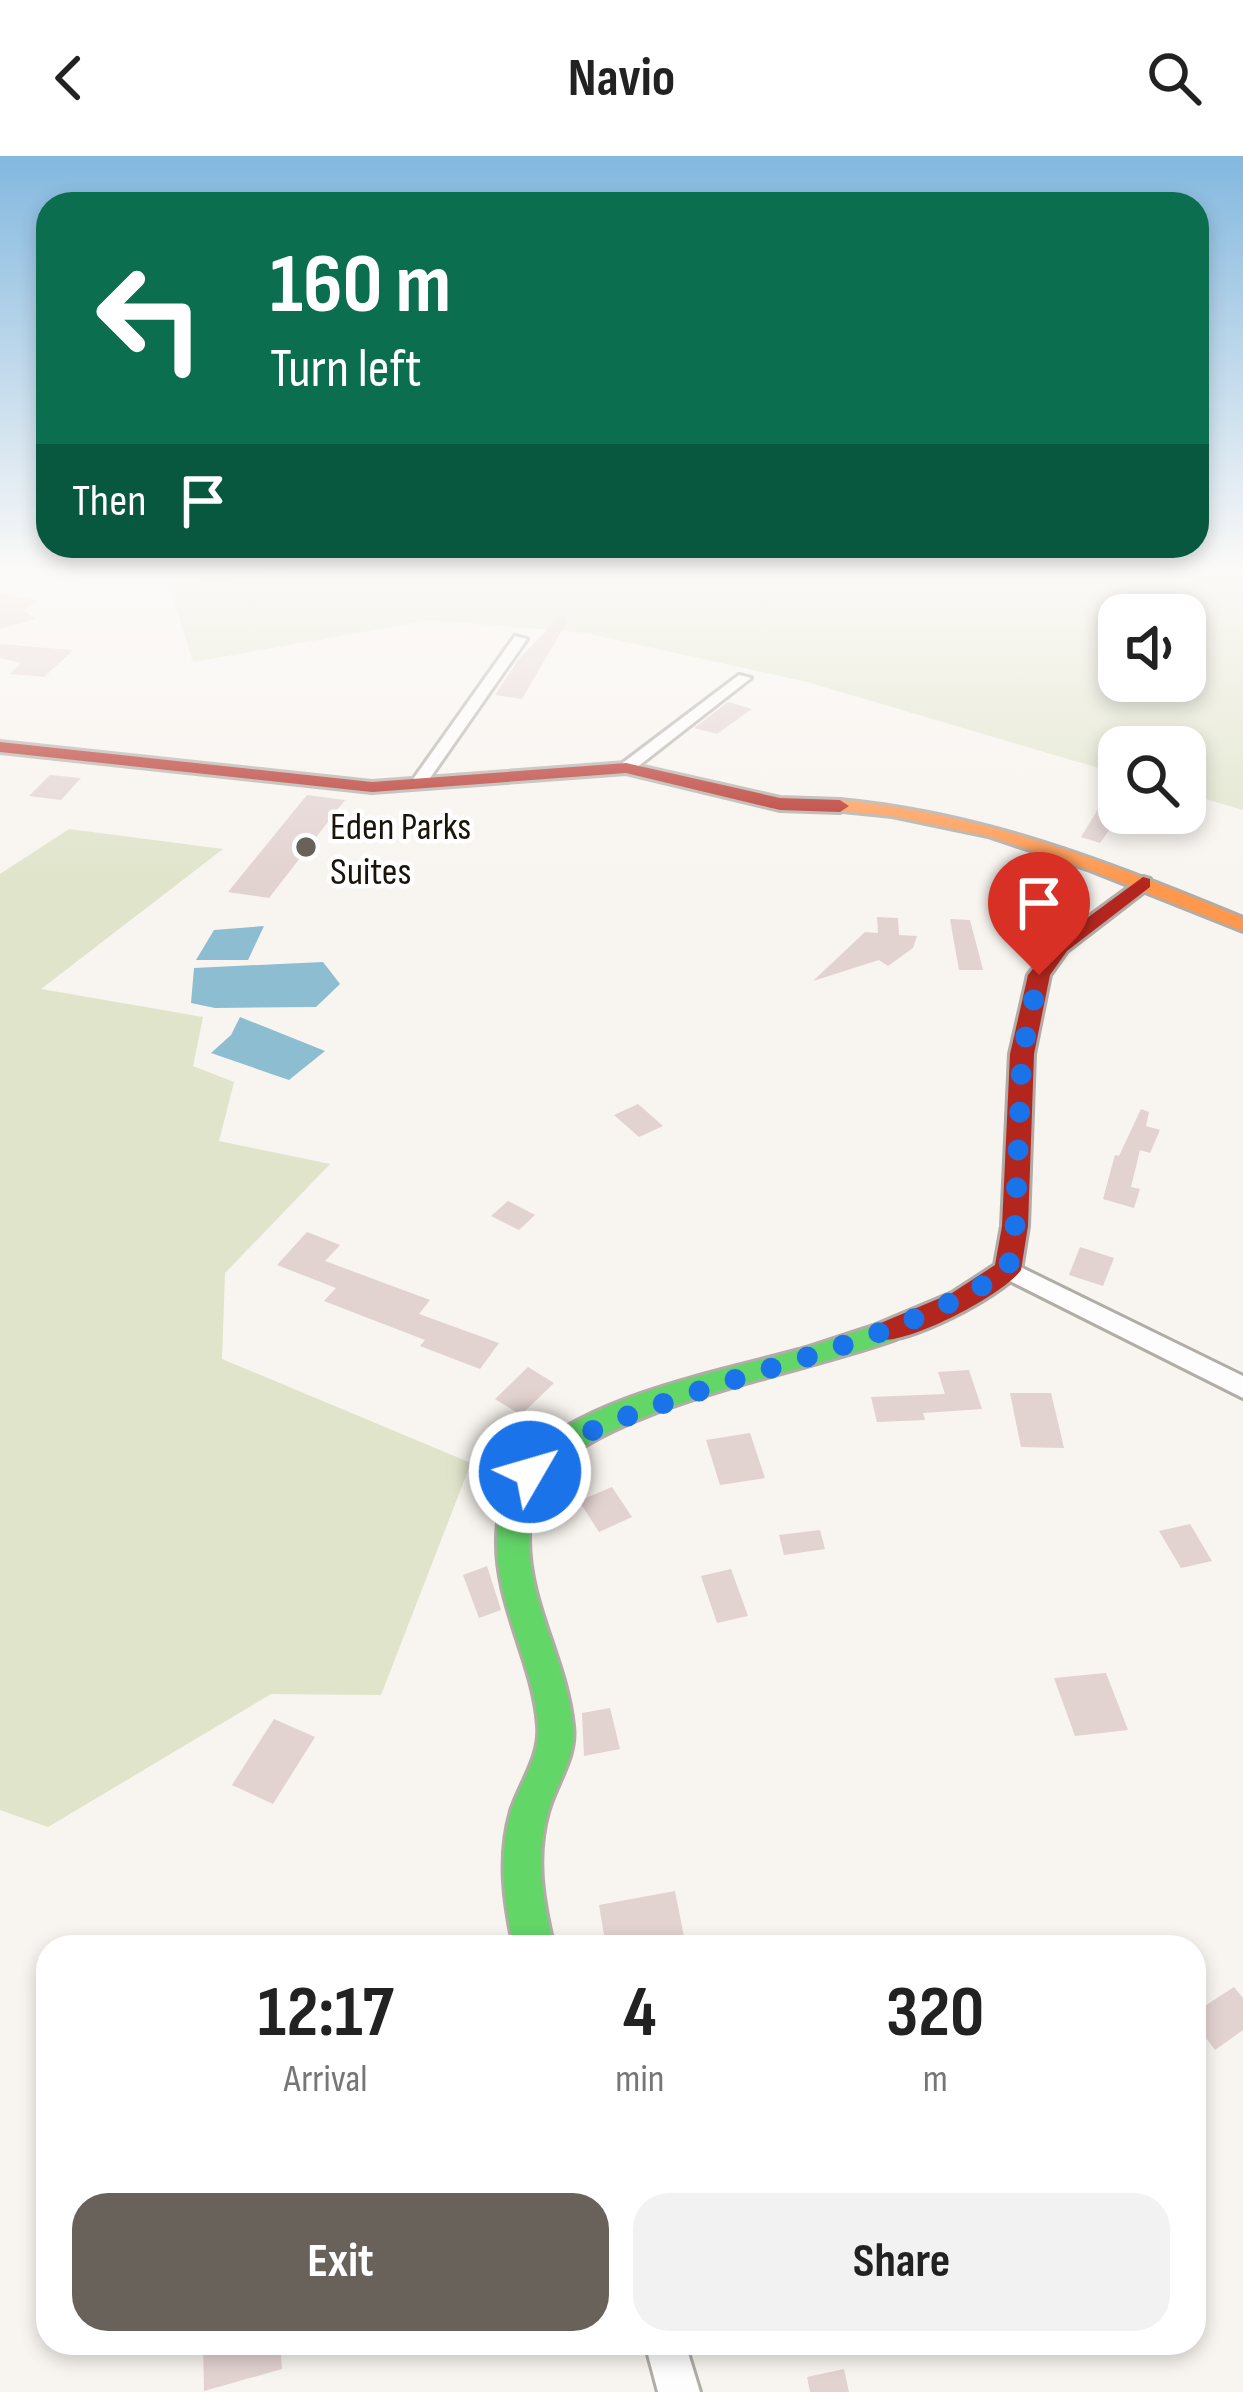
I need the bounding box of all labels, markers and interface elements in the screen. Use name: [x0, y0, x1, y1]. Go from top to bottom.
icon: back: [36, 45, 102, 111]
icon: search: [1141, 45, 1207, 111]
text: Navio: [568, 46, 675, 111]
text: 160 m: [270, 235, 451, 336]
icon: left: [72, 240, 228, 396]
text: Turn left: [270, 337, 422, 402]
icon: arrive: [170, 468, 236, 534]
text: Then: [72, 474, 146, 529]
map controls: [1098, 594, 1206, 834]
button: sound: [1098, 594, 1206, 702]
button: search: [1098, 726, 1206, 834]
place label: Eden Parks Suites: [330, 804, 471, 896]
marker: Eden Parks Suites: [293, 834, 319, 860]
pin: [988, 852, 1090, 975]
icon: arrive: [1006, 870, 1072, 936]
position arrow: [467, 1409, 593, 1535]
text: 12:17: [258, 1970, 394, 2057]
text: 4: [623, 1970, 657, 2057]
text: 320: [886, 1970, 984, 2057]
text: Arrival: [284, 2056, 368, 2103]
text: min: [615, 2056, 664, 2103]
text: m: [923, 2056, 948, 2103]
button: Exit: [72, 2193, 609, 2331]
button: Share: [633, 2193, 1170, 2331]

